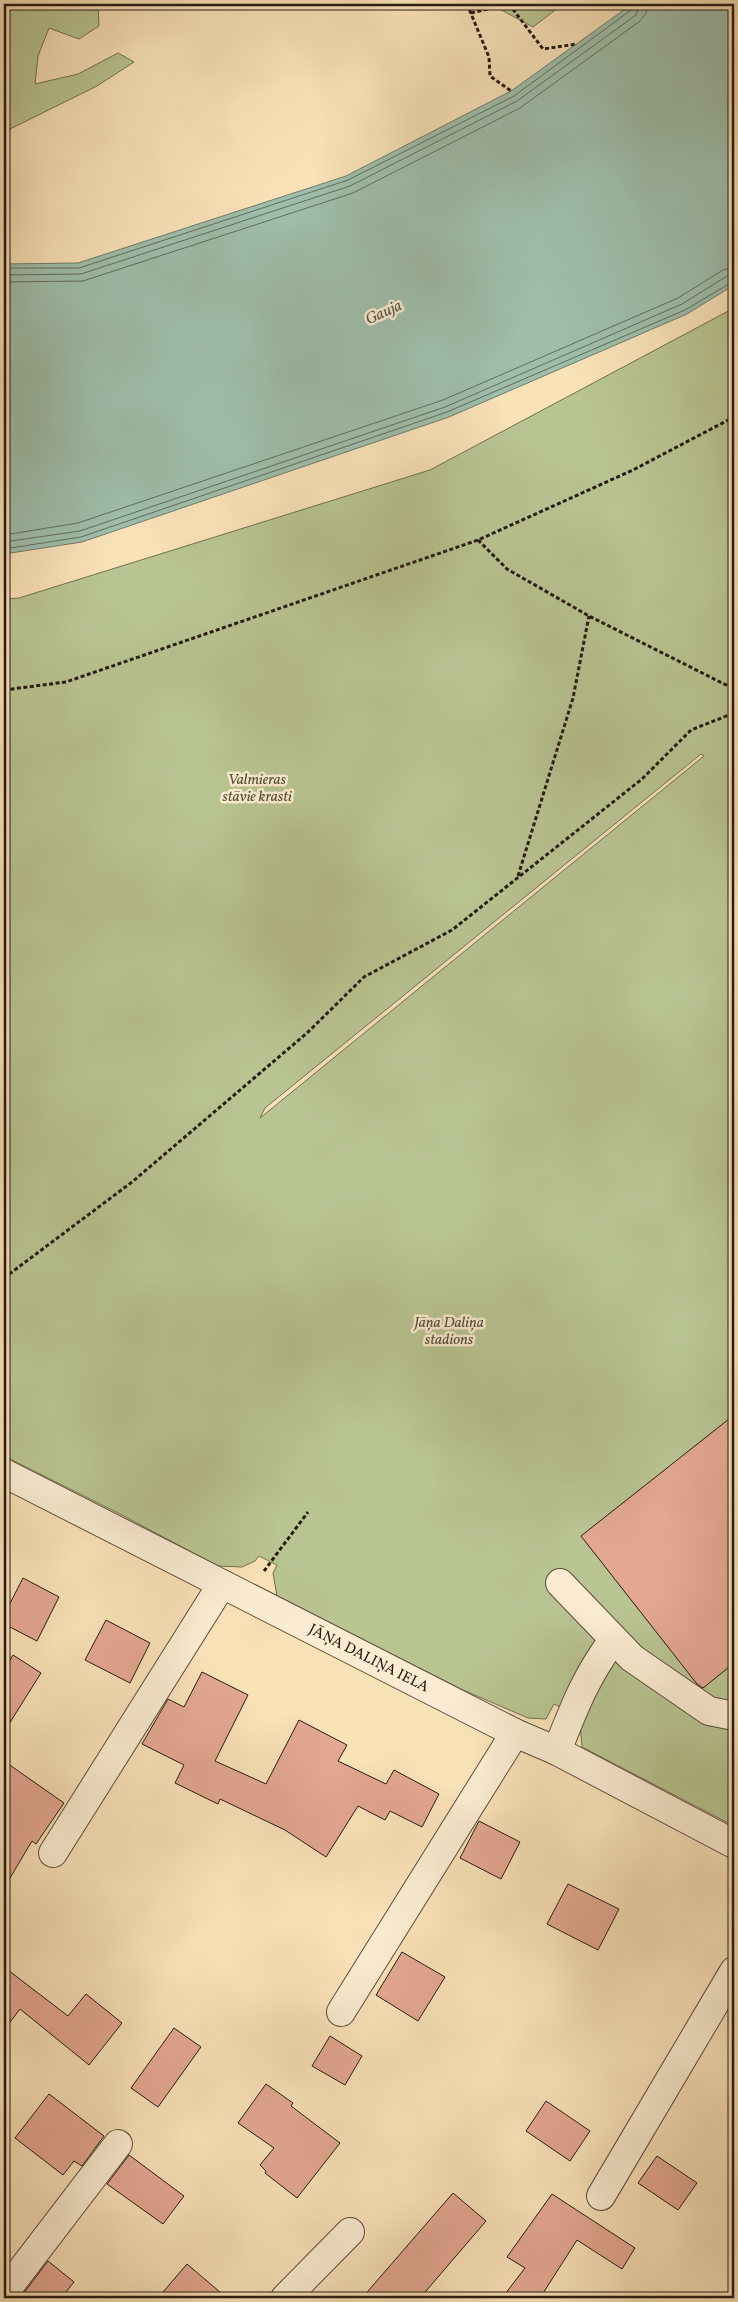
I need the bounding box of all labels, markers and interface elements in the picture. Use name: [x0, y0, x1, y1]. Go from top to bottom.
water label: Gauja: [362, 295, 406, 331]
park label: Valmieras stāvie krasti: [222, 770, 292, 808]
park label: Jāņa Daliņa stadions: [412, 1313, 484, 1351]
street label: JĀŅA DALIŅA IELA: [305, 1619, 433, 1698]

